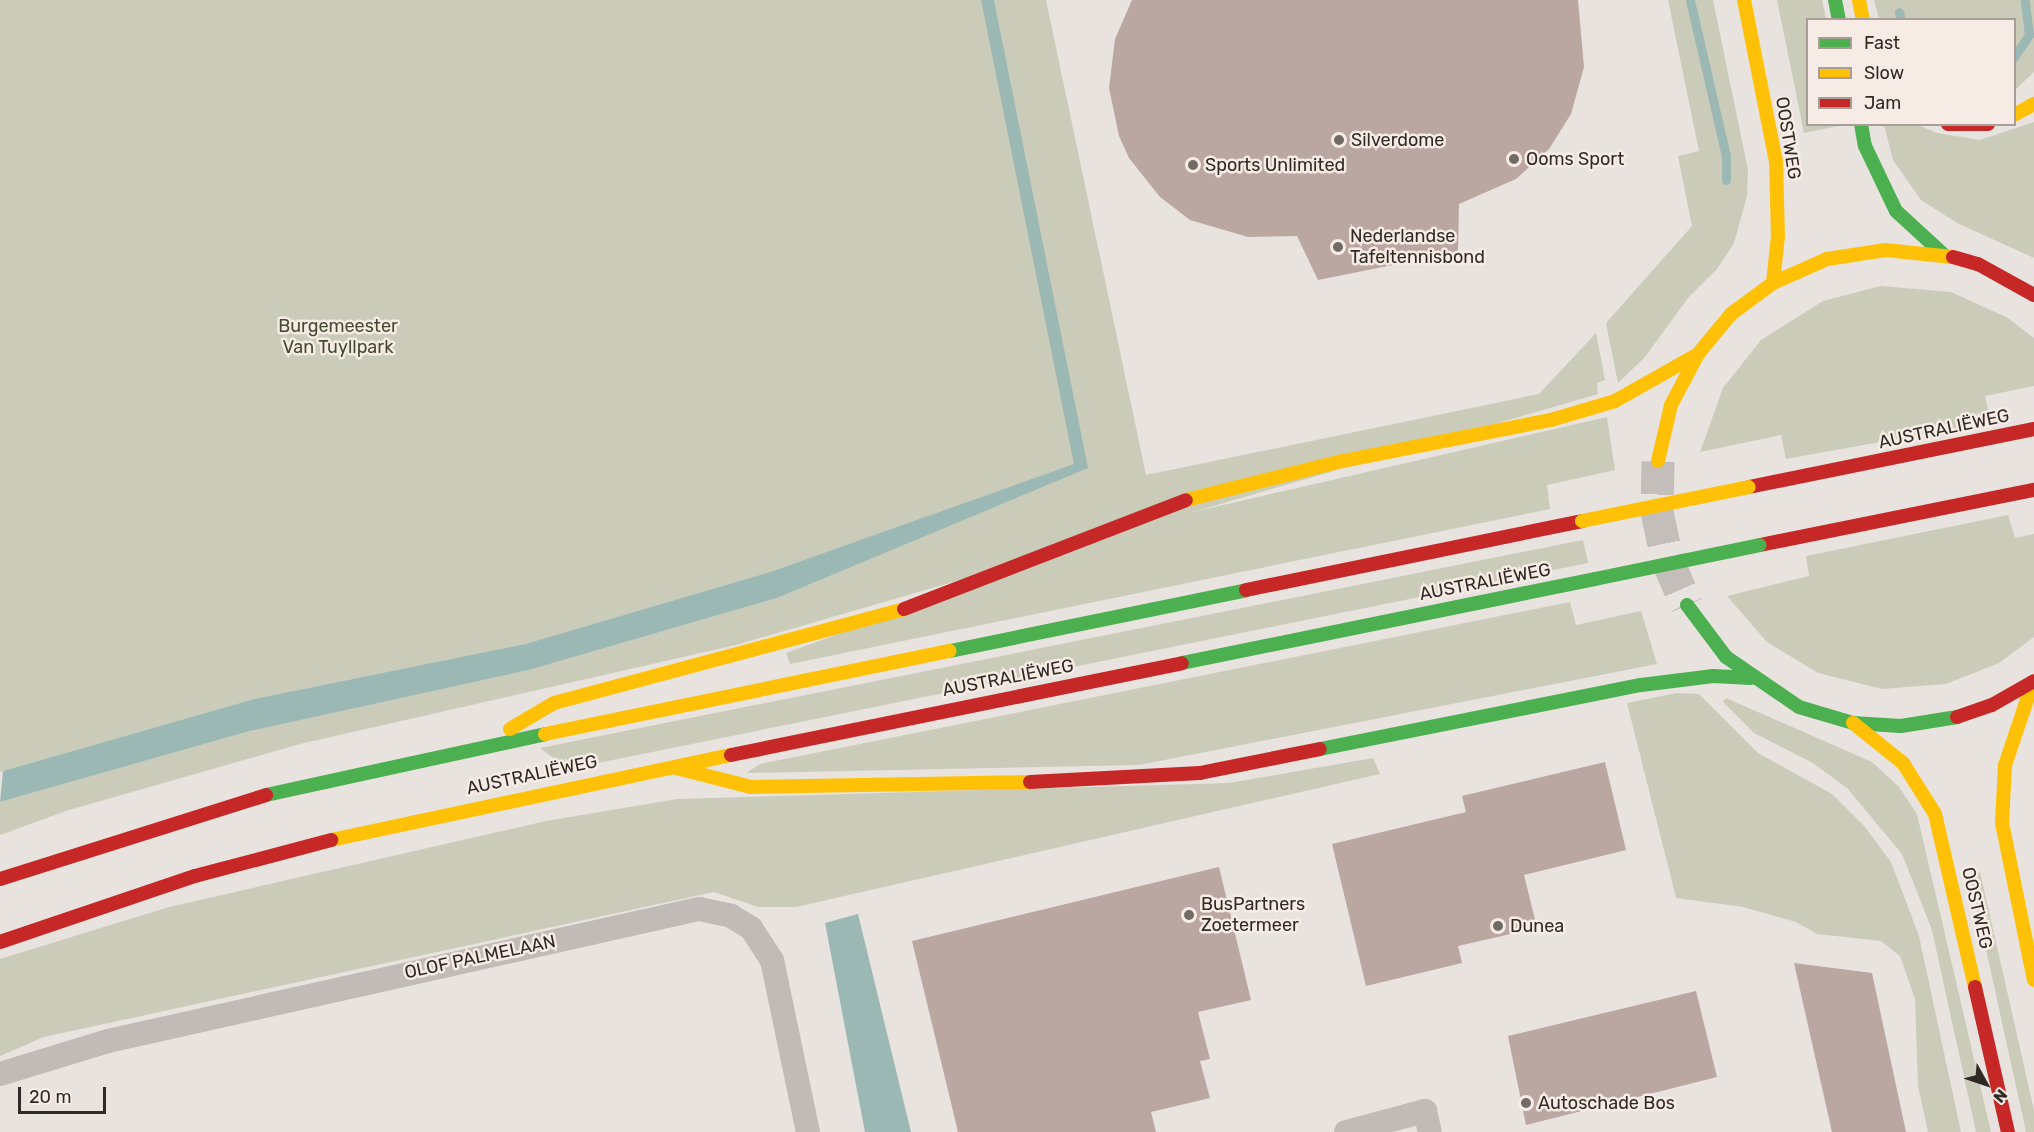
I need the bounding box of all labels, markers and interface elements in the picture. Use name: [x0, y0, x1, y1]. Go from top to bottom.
legend: [1806, 18, 2016, 126]
text: Fast: [1864, 32, 1900, 54]
text: Slow: [1864, 62, 1904, 84]
text: Jam: [1864, 92, 1901, 114]
street label: OOSTWEG: [1771, 95, 1805, 181]
place label: Silverdome: [1351, 129, 1444, 151]
marker: Silverdome: [1332, 133, 1346, 147]
place label: Ooms Sport: [1526, 148, 1624, 170]
marker: Ooms Sport: [1507, 152, 1521, 166]
place label: Sports Unlimited: [1205, 154, 1345, 176]
marker: Sports Unlimited: [1186, 158, 1200, 172]
place label: Nederlandse Tafeltennisbond: [1350, 226, 1485, 268]
marker: Nederlandse Tafeltennisbond: [1331, 240, 1345, 254]
park label: Burgemeester Van Tuyllpark: [278, 316, 398, 358]
street label: AUSTRALIËWEG: [1877, 405, 2011, 453]
street label: AUSTRALIËWEG: [1418, 559, 1552, 605]
street label: AUSTRALIËWEG: [941, 655, 1075, 701]
street label: AUSTRALIËWEG: [465, 751, 599, 799]
street label: OOSTWEG: [1957, 865, 1997, 951]
place label: BusPartners Zoetermeer: [1201, 894, 1305, 936]
marker: BusPartners Zoetermeer: [1182, 908, 1196, 922]
place label: Dunea: [1510, 915, 1564, 937]
marker: Dunea: [1491, 919, 1505, 933]
street label: OLOF PALMELAAN: [402, 930, 558, 984]
north arrow: [1956, 1054, 2016, 1114]
scale bar: [21, 1075, 110, 1113]
text: N: [1989, 1085, 2011, 1106]
text: 20 m: [29, 1086, 71, 1108]
place label: Autoschade Bos: [1538, 1092, 1675, 1114]
marker: Autoschade Bos: [1519, 1096, 1533, 1110]

